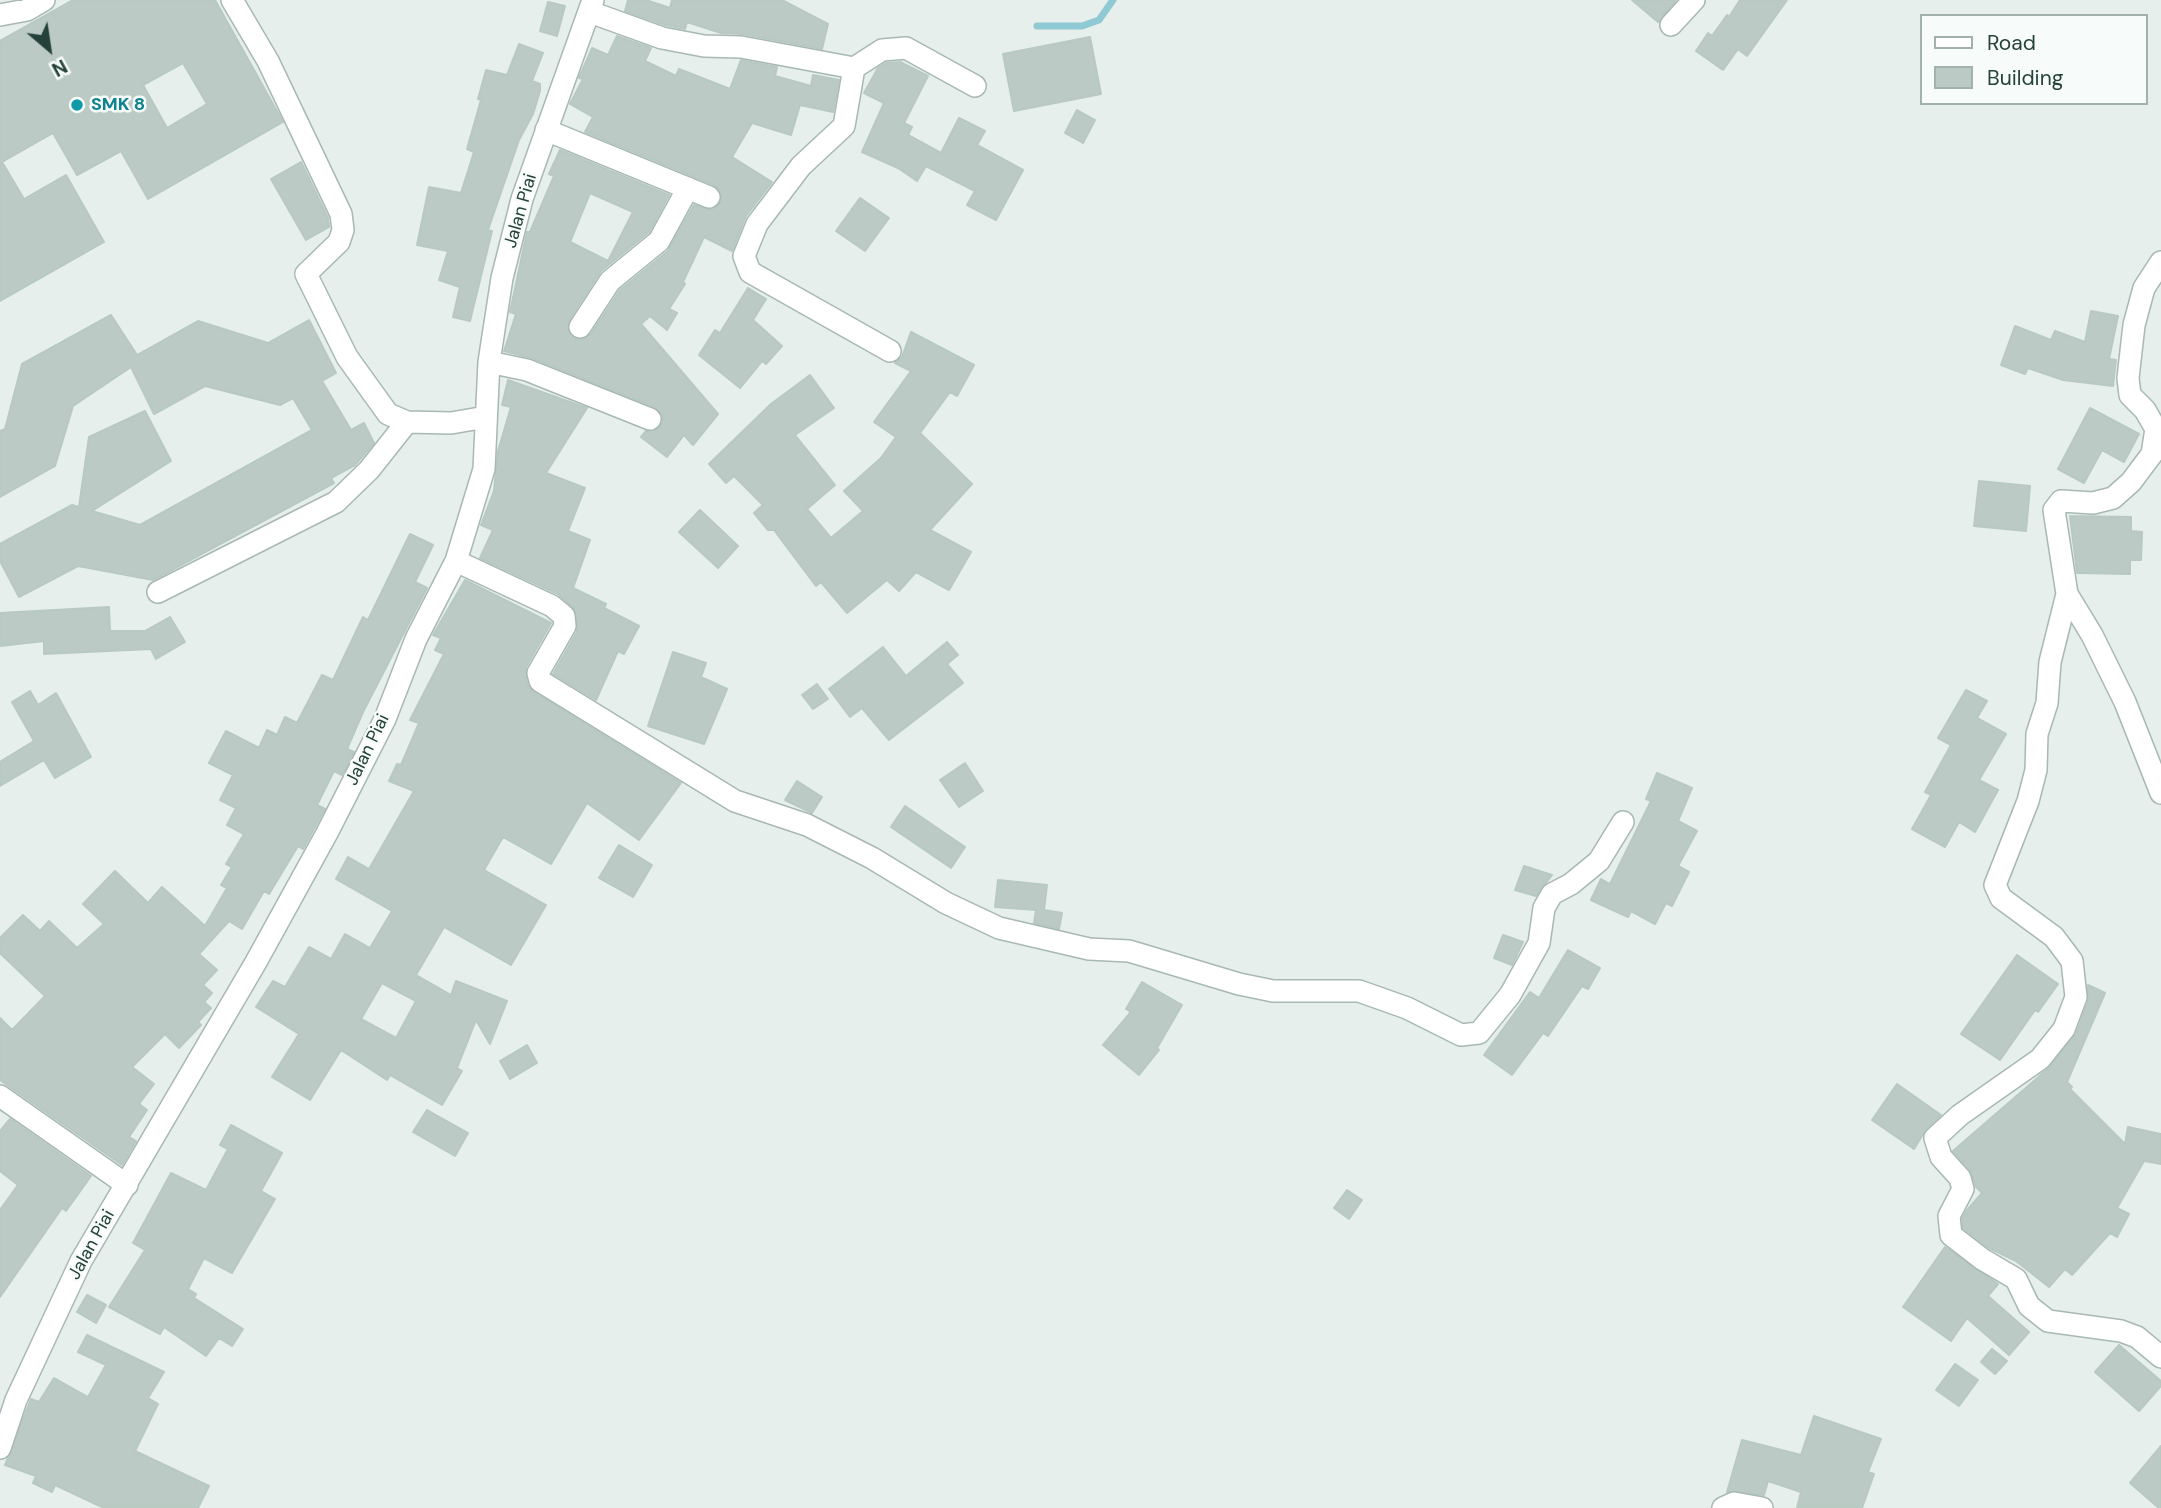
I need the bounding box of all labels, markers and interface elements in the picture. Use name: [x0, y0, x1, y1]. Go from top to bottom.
north arrow: [14, 14, 84, 84]
legend: [1920, 14, 2147, 105]
text: Road: [1987, 29, 2036, 57]
text: N: [47, 54, 72, 82]
text: Building: [1987, 64, 2063, 92]
place label: SMK 8: [91, 94, 145, 116]
marker: SMK 8: [69, 97, 85, 113]
street label: Jalan Piai: [500, 171, 542, 251]
street label: Jalan Piai: [342, 711, 394, 789]
street label: Jalan Piai: [64, 1206, 120, 1284]

